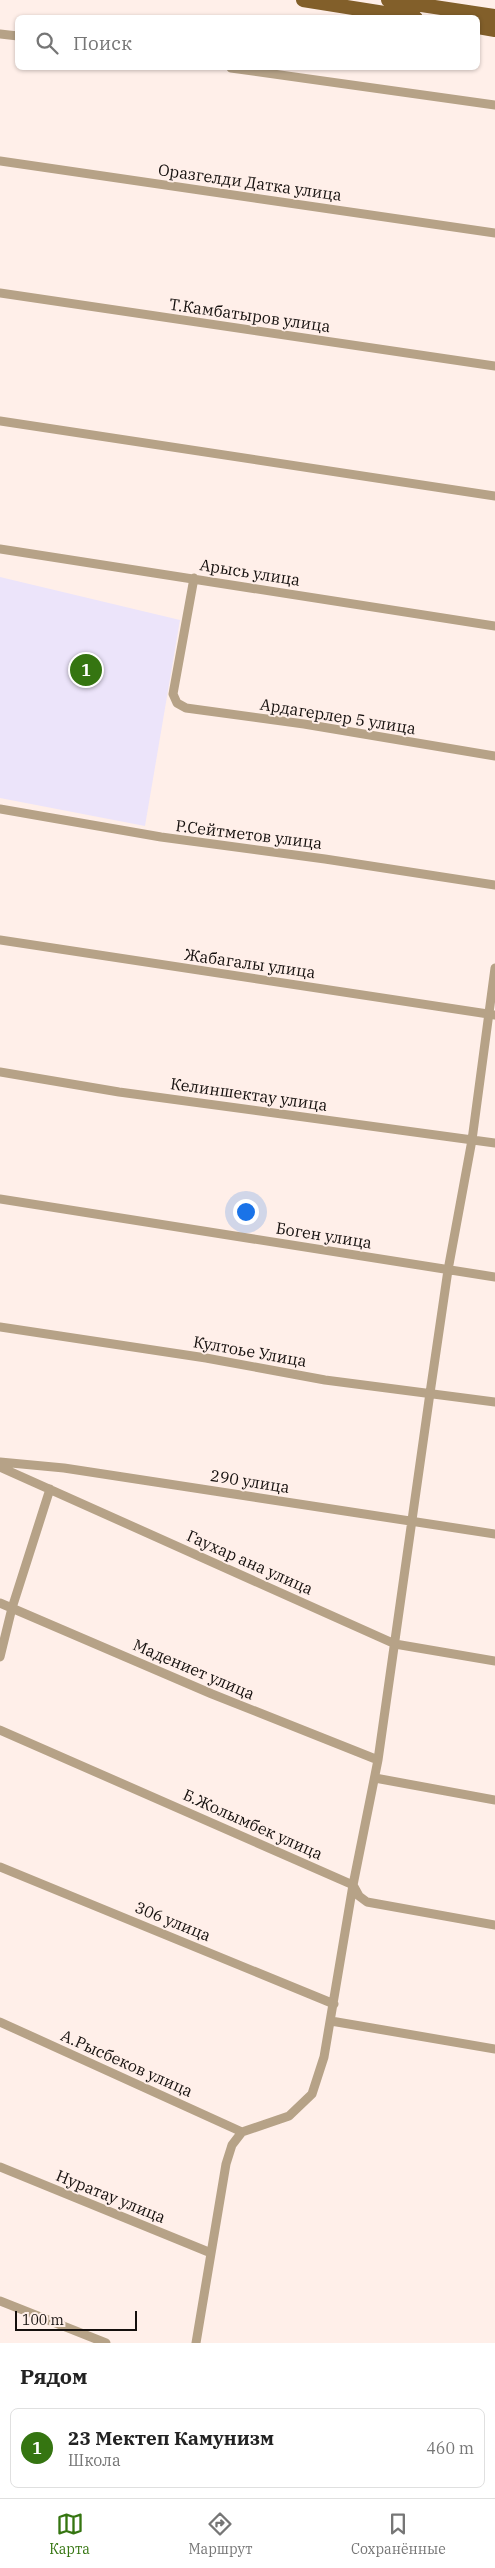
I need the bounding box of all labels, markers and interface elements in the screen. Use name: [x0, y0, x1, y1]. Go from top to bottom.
search box: [15, 15, 480, 70]
icon: search: [33, 29, 61, 57]
text: Поиск: [73, 31, 132, 55]
street label: Оразгелди Датка улица: [157, 159, 343, 205]
street label: Т.Камбатыров улица: [168, 294, 332, 336]
street label: Арысь улица: [198, 554, 302, 590]
pin: 1: [70, 651, 102, 689]
street label: Ардагерлер 5 улица: [259, 694, 418, 738]
street label: Р.Сейтметов улица: [175, 815, 324, 853]
street label: Жабагалы улица: [183, 944, 317, 982]
street label: Келиншектау улица: [169, 1073, 329, 1115]
your location: [233, 1199, 259, 1225]
street label: Боген улица: [275, 1218, 374, 1253]
street label: Култоье Улица: [192, 1331, 309, 1371]
street label: 290 улица: [209, 1465, 291, 1497]
street label: Гаухар ана улица: [184, 1525, 316, 1599]
street label: Мадениет улица: [130, 1634, 258, 1704]
street label: Б.Жолымбек улица: [180, 1784, 326, 1864]
street label: 306 улица: [132, 1897, 214, 1945]
street label: А.Рысбеков улица: [58, 2025, 196, 2101]
street label: Нуратау улица: [53, 2165, 169, 2227]
scale bar: [15, 2308, 138, 2331]
text: 100 m: [22, 2311, 64, 2329]
text: Рядом: [20, 2362, 88, 2390]
text: 23 Мектеп Камунизм: [68, 2426, 274, 2450]
text: 1: [32, 2438, 42, 2458]
text: 460 m: [426, 2438, 474, 2458]
text: Школа: [68, 2450, 121, 2470]
tab: Карта: [49, 2510, 90, 2558]
tab: Маршрут: [188, 2510, 252, 2558]
tab: Сохранённые: [351, 2510, 446, 2558]

